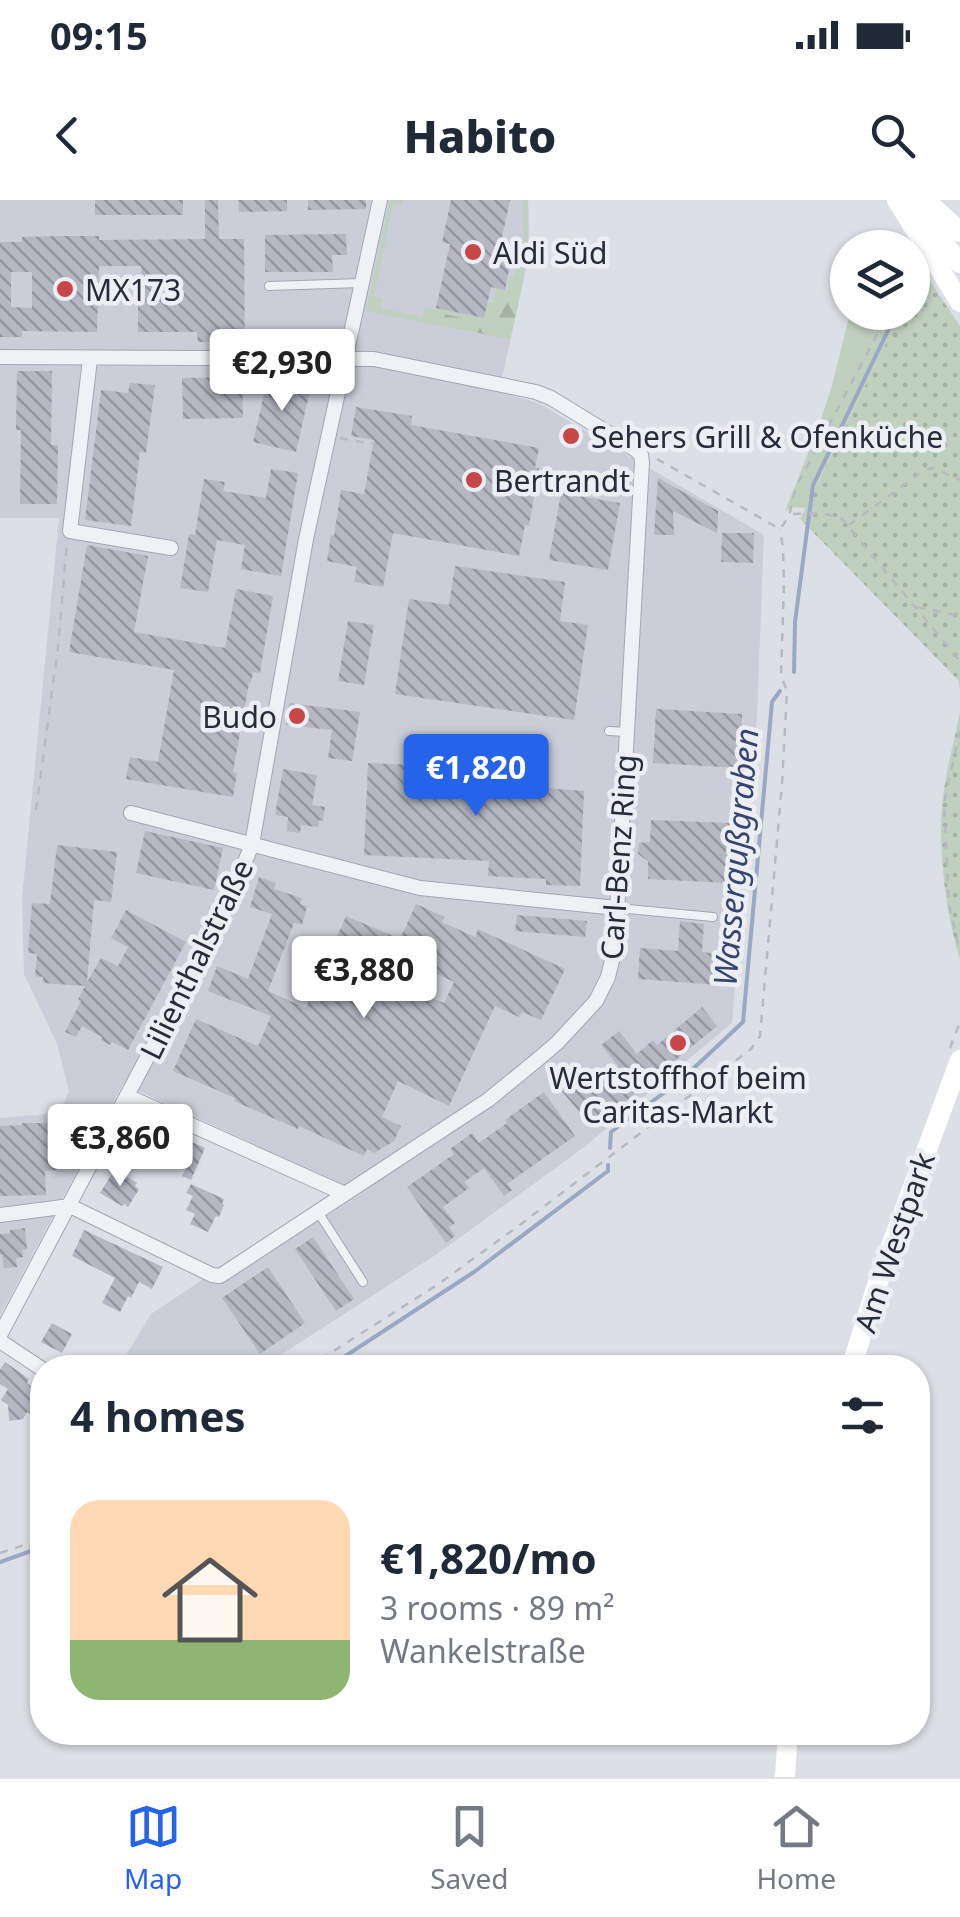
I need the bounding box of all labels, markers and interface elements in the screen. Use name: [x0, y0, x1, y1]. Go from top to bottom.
text: 09:15: [50, 9, 148, 61]
text: Habito: [404, 105, 556, 166]
icon: back: [40, 108, 95, 163]
icon: search: [865, 108, 920, 163]
map controls: [830, 230, 930, 330]
button: layers: [830, 230, 930, 330]
place label: Aldi Süd: [493, 232, 607, 273]
marker: Aldi Süd: [462, 241, 484, 263]
place label: MX173: [85, 269, 181, 310]
marker: MX173: [54, 278, 76, 300]
pin: €2,930: [201, 329, 363, 414]
text: €2,930: [232, 340, 332, 383]
place label: Sehers Grill & Ofenküche: [591, 416, 943, 457]
marker: Sehers Grill & Ofenküche: [560, 425, 582, 447]
place label: Bertrandt: [494, 460, 630, 501]
marker: Bertrandt: [463, 469, 485, 491]
place label: Budo: [202, 696, 277, 737]
marker: Budo: [286, 705, 308, 727]
water label: Wassergußgraben: [702, 726, 768, 988]
pin: €1,820: [395, 734, 557, 819]
text: €1,820: [426, 745, 526, 788]
street label: Carl-Benz Ring: [590, 753, 646, 961]
street label: Lilienthalstraße: [130, 852, 262, 1066]
pin: €3,880: [283, 936, 445, 1021]
text: €3,880: [314, 947, 414, 990]
marker: Wertstoffhof beim Caritas-Markt: [667, 1032, 689, 1054]
place label: Wertstoffhof beim Caritas-Markt: [549, 1057, 807, 1132]
pin: €3,860: [39, 1104, 201, 1189]
text: €3,860: [70, 1115, 170, 1158]
street label: Am Westpark: [844, 1146, 944, 1338]
text: 4 homes: [70, 1387, 246, 1444]
icon: filters: [835, 1388, 890, 1443]
text: €1,820/mo: [380, 1529, 597, 1586]
icon: home: [150, 1540, 270, 1660]
text: 3 rooms · 89 m²: [380, 1586, 614, 1629]
text: Wankelstraße: [380, 1629, 586, 1672]
tab: Map: [124, 1799, 182, 1897]
tab: Saved: [430, 1799, 508, 1897]
tab: Home: [756, 1799, 836, 1897]

